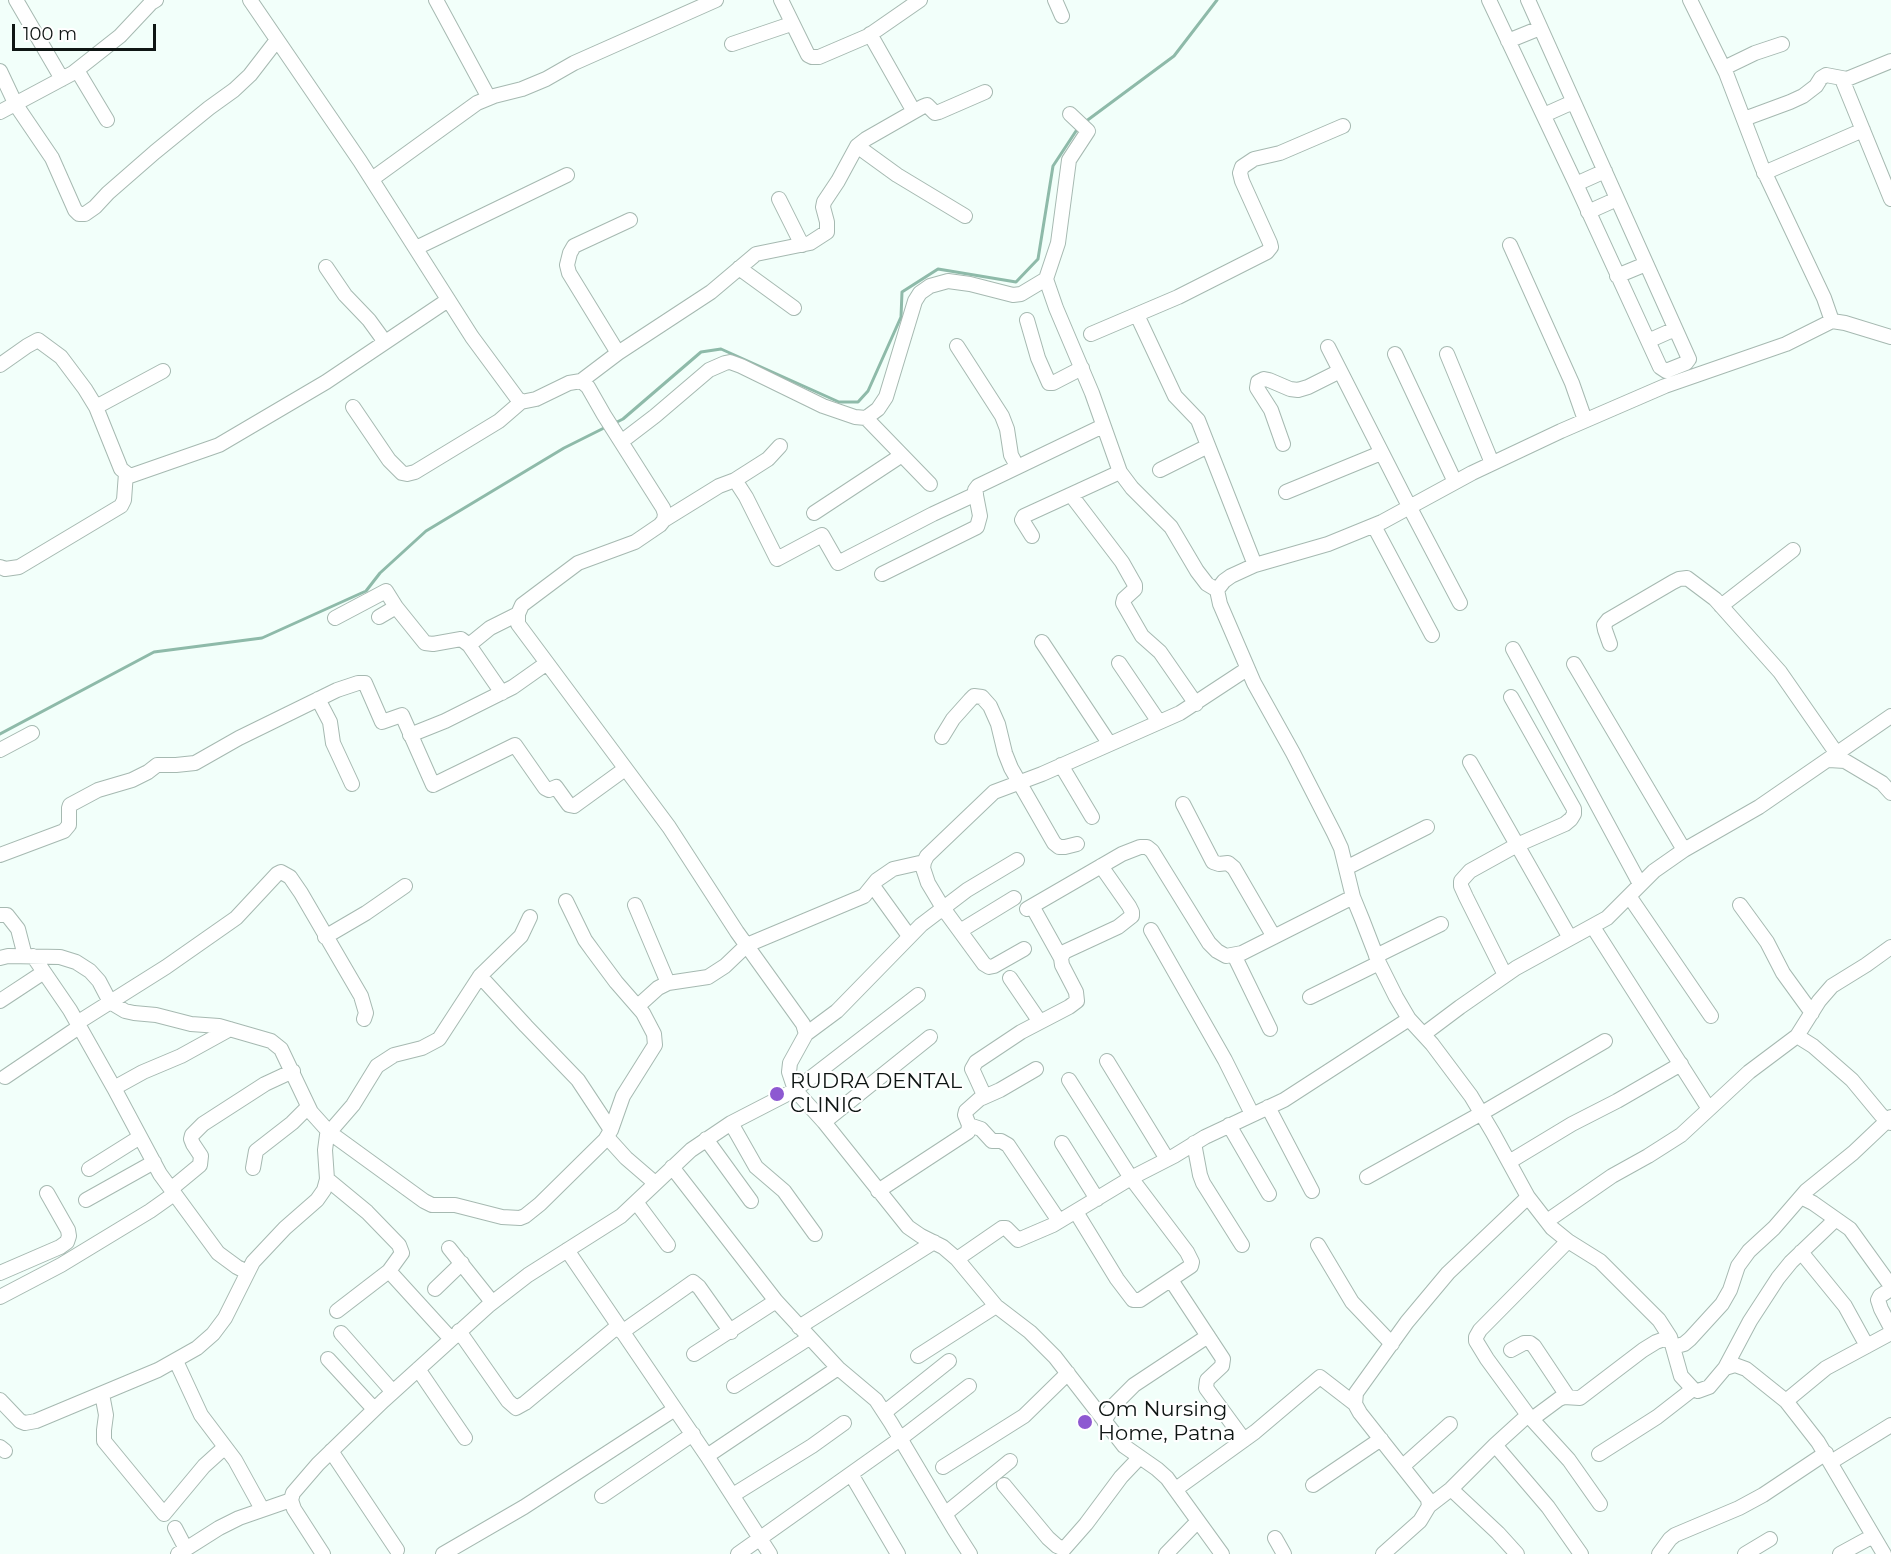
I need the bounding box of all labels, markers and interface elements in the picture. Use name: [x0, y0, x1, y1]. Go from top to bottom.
scale bar: [15, 12, 159, 50]
text: 100 m: [23, 23, 77, 45]
place label: RUDRA DENTAL CLINIC: [790, 1069, 962, 1119]
marker: RUDRA DENTAL CLINIC: [768, 1085, 786, 1103]
place label: Om Nursing Home, Patna: [1098, 1397, 1235, 1447]
marker: Om Nursing Home, Patna: [1076, 1413, 1094, 1431]

